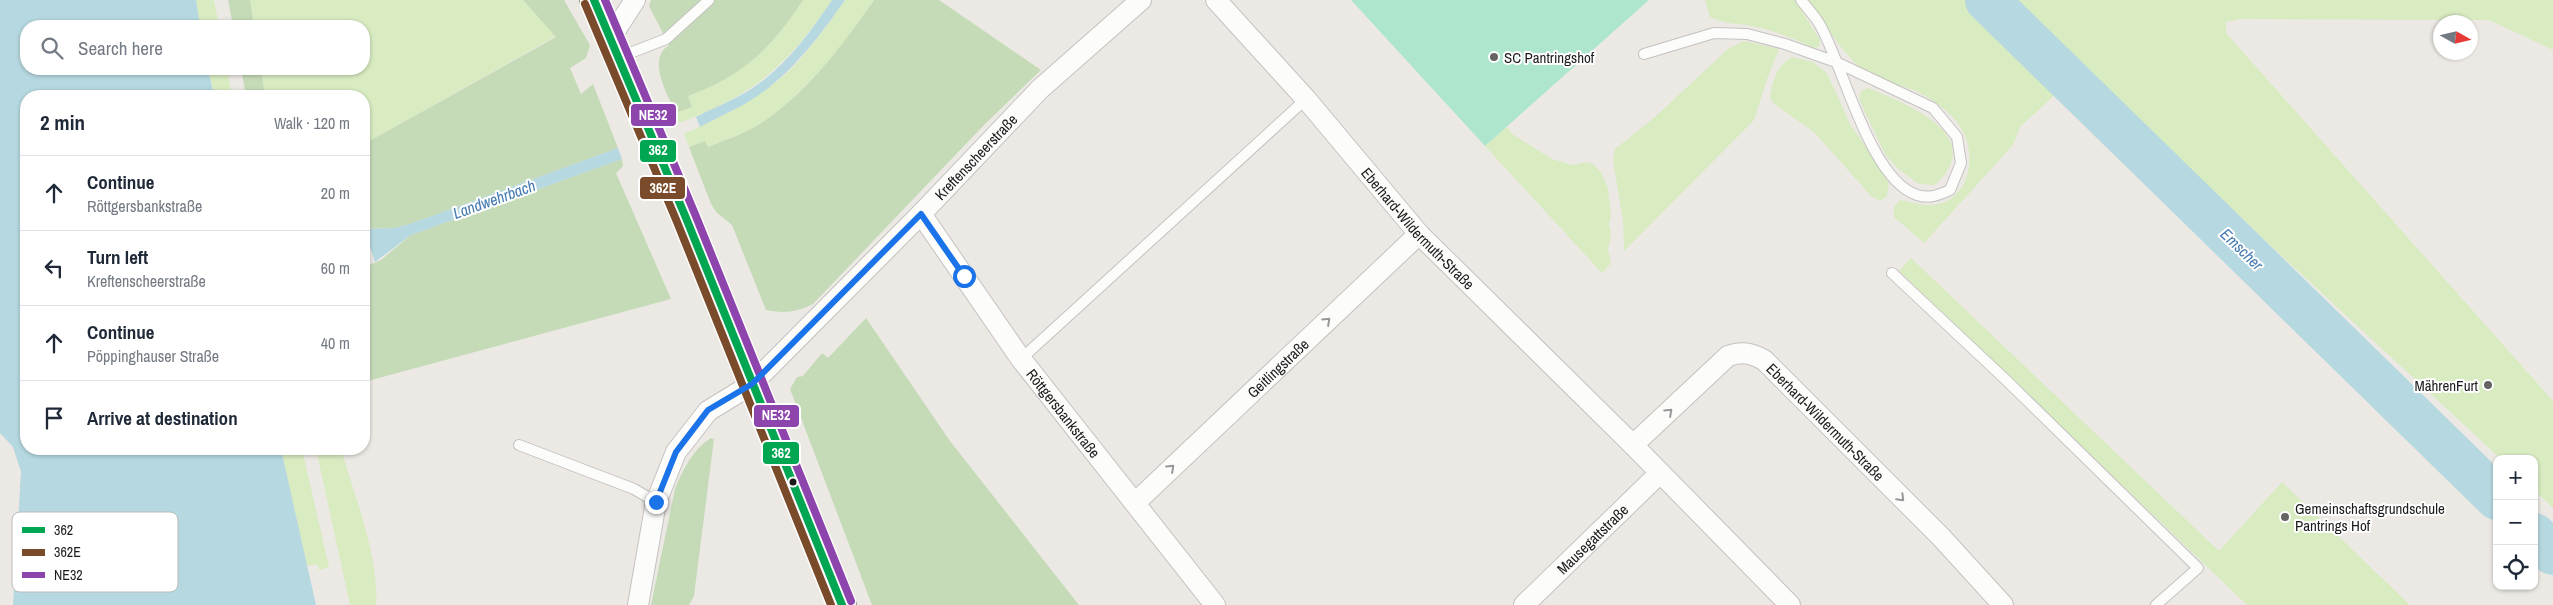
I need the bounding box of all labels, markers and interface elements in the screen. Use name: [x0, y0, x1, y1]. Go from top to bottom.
north arrow: [2433, 15, 2478, 60]
search box: [20, 20, 370, 75]
icon: search: [38, 34, 66, 62]
text: Search here: [78, 35, 163, 61]
place label: SC Pantringshof: [1504, 47, 1595, 68]
marker: SC Pantringshof: [1488, 51, 1500, 63]
line badge: NE32: [630, 103, 677, 127]
text: NE32: [639, 106, 667, 124]
text: 2 min: [40, 108, 85, 137]
street label: Kreftenscheerstraße: [930, 109, 1022, 204]
text: Walk · 120 m: [274, 112, 350, 134]
line badge: 362: [639, 139, 677, 163]
text: 362: [648, 141, 668, 159]
street label: Eberhard-Wildermuth-Straße: [1357, 163, 1480, 294]
text: Continue: [87, 169, 155, 195]
water label: Landwehrbach: [450, 174, 538, 224]
line badge: 362E: [639, 176, 686, 200]
icon: ahead: [40, 179, 68, 207]
text: 362E: [650, 179, 677, 197]
text: 20 m: [321, 182, 350, 204]
text: Röttgersbankstraße: [87, 195, 202, 217]
water label: Emscher: [2216, 223, 2269, 275]
text: Turn left: [87, 244, 148, 270]
icon: left: [40, 254, 68, 282]
text: 60 m: [321, 257, 350, 279]
route start: [953, 265, 976, 288]
text: Kreftenscheerstraße: [87, 270, 206, 292]
one-way arrow: [1321, 318, 1330, 327]
text: Continue: [87, 319, 155, 345]
icon: ahead: [40, 329, 68, 357]
text: 40 m: [321, 332, 350, 354]
street label: Geitlingstraße: [1242, 333, 1313, 402]
text: Pöppinghauser Straße: [87, 345, 219, 367]
street label: Eberhard-Wildermuth-Straße: [1762, 358, 1889, 485]
street label: Röttgersbankstraße: [1022, 364, 1105, 462]
place label: MährenFurt: [2414, 375, 2479, 396]
marker: MährenFurt: [2482, 379, 2494, 391]
icon: arrive: [40, 404, 68, 432]
line badge: NE32: [753, 404, 800, 428]
text: Arrive at destination: [87, 405, 238, 431]
text: NE32: [762, 406, 790, 424]
one-way arrow: [1663, 409, 1672, 418]
line badge: 362: [762, 441, 800, 465]
text: 362: [771, 444, 791, 462]
map controls: [2493, 455, 2538, 590]
button: +: [2493, 455, 2538, 500]
one-way arrow: [1165, 465, 1174, 474]
unlabelled marker: [788, 477, 798, 487]
route end: [645, 491, 668, 514]
one-way arrow: [1895, 492, 1904, 501]
place label: Gemeinschaftsgrundschule Pantrings Hof: [2295, 498, 2445, 536]
street label: Mausegattstraße: [1552, 499, 1633, 579]
button: −: [2493, 500, 2538, 545]
marker: Gemeinschaftsgrundschule Pantrings Hof: [2279, 511, 2291, 523]
legend: [12, 512, 178, 592]
text: 362: [54, 521, 73, 539]
text: 362E: [54, 543, 81, 561]
button: locate: [2493, 545, 2538, 590]
text: NE32: [54, 566, 83, 584]

